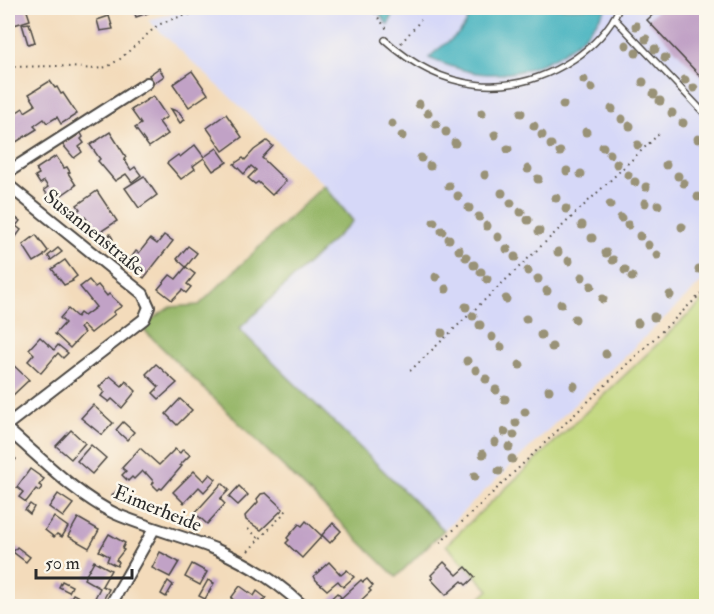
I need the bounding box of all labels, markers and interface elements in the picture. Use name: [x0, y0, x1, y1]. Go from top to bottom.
street label: Susannenstraße: [39, 184, 151, 281]
street label: Eimerheide: [110, 479, 206, 538]
scale bar: [36, 542, 132, 580]
text: 50 m: [45, 552, 80, 575]

